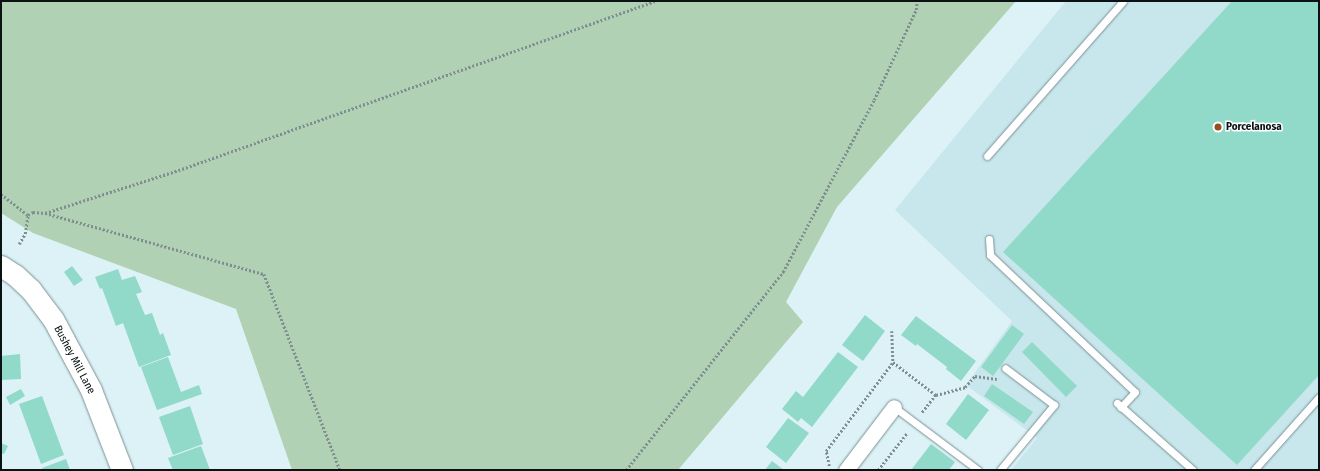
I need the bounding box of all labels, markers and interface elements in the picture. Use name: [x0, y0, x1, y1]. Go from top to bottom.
place label: Porcelanosa: [1226, 120, 1282, 134]
marker: Porcelanosa: [1213, 122, 1223, 132]
street label: Bushey Mill Lane: [50, 324, 98, 396]

